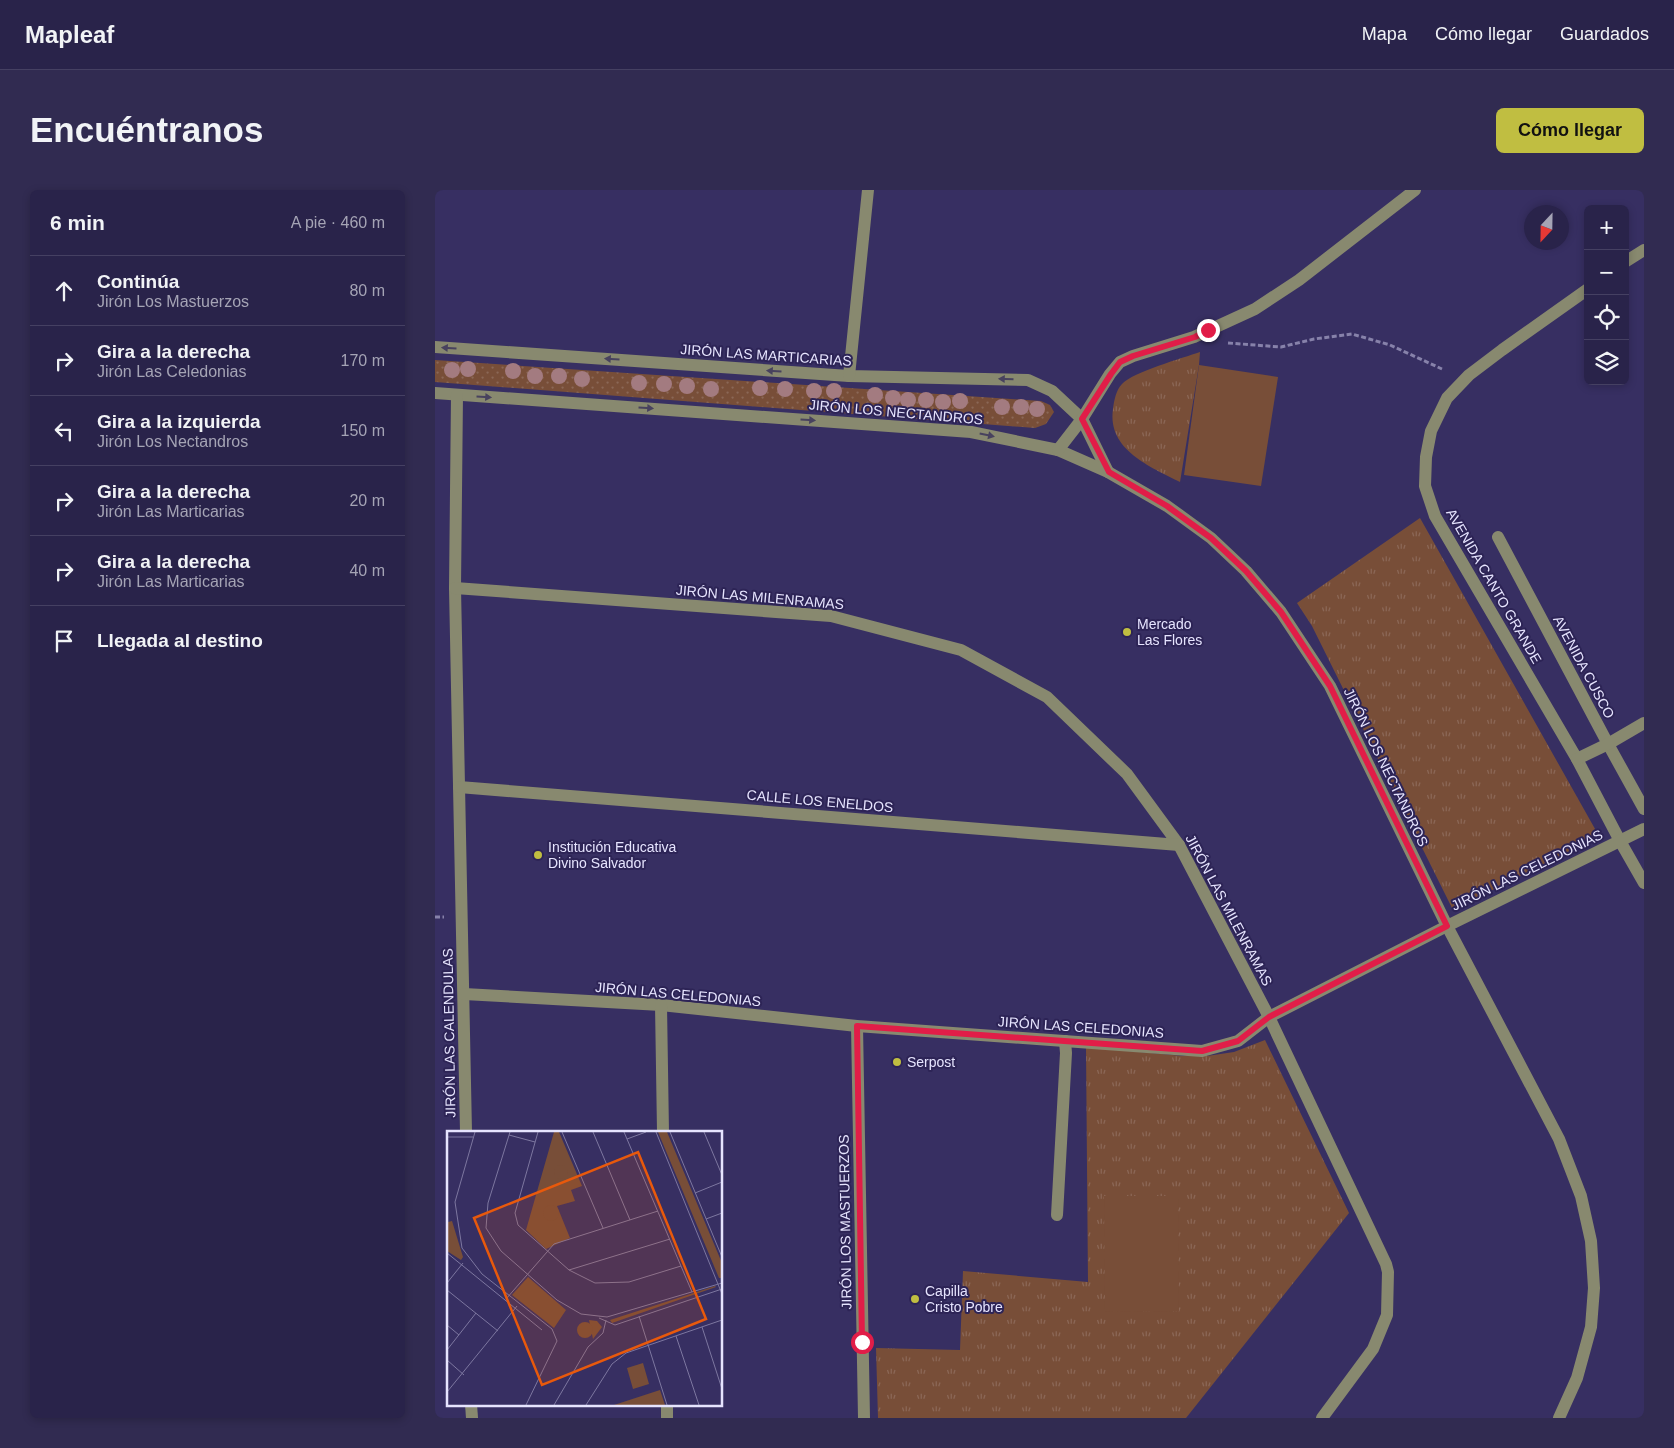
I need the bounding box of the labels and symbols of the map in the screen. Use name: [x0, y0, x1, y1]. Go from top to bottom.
north arrow: [1524, 205, 1569, 250]
route end: [1197, 319, 1220, 342]
street label: JIRÓN LAS MARTICARIAS: [680, 341, 852, 369]
one-way arrow: [441, 343, 457, 351]
one-way arrow: [603, 355, 619, 363]
one-way arrow: [765, 366, 781, 374]
one-way arrow: [998, 375, 1014, 383]
one-way arrow: [476, 393, 492, 401]
street label: JIRÓN LOS NECTANDROS: [808, 396, 984, 428]
one-way arrow: [638, 405, 654, 413]
one-way arrow: [800, 416, 816, 424]
one-way arrow: [979, 431, 995, 439]
street label: AVENIDA CANTO GRANDE: [1443, 506, 1545, 666]
street label: JIRÓN LAS MILENRAMAS: [675, 582, 845, 612]
street label: AVENIDA CUSCO: [1550, 613, 1618, 721]
place label: Mercado Las Flores: [1137, 616, 1202, 648]
marker: Mercado Las Flores: [1121, 626, 1133, 638]
street label: JIRÓN LOS NECTANDROS: [1341, 685, 1431, 849]
street label: CALLE LOS ENELDOS: [746, 787, 894, 815]
street label: JIRÓN LAS CELEDONIAS: [1449, 826, 1605, 914]
street label: JIRÓN LAS MILENRAMAS: [1182, 832, 1276, 988]
place label: Institución Educativa Divino Salvador: [548, 839, 677, 871]
marker: Institución Educativa Divino Salvador: [532, 849, 544, 861]
street label: JIRÓN LAS CALENDULAS: [440, 948, 458, 1118]
street label: JIRÓN LAS CELEDONIAS: [594, 979, 762, 1009]
street label: JIRÓN LAS CELEDONIAS: [997, 1013, 1165, 1041]
place label: Serpost: [907, 1054, 955, 1070]
marker: Serpost: [891, 1056, 903, 1068]
inset map: [447, 1131, 723, 1406]
street label: JIRÓN LOS MASTUERZOS: [835, 1134, 855, 1310]
place label: Capilla Cristo Pobre: [925, 1283, 1003, 1315]
marker: Capilla Cristo Pobre: [909, 1293, 921, 1305]
route start: [851, 1331, 874, 1354]

